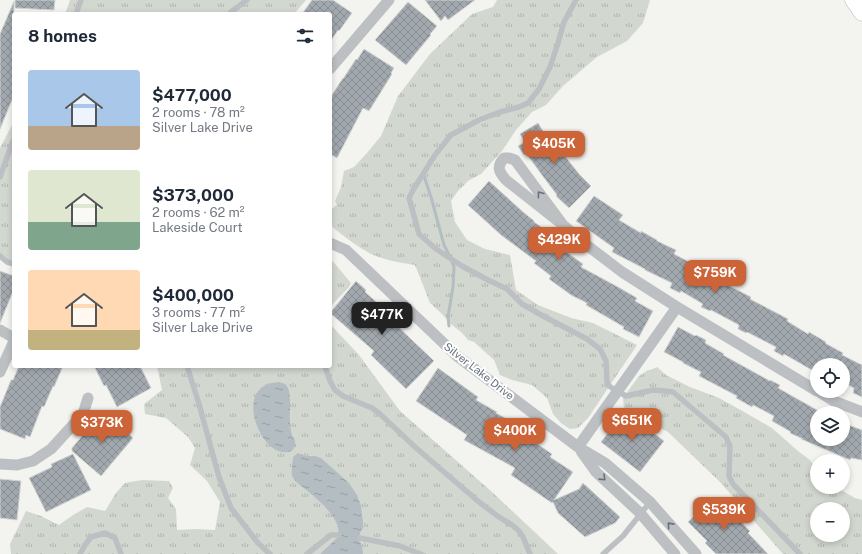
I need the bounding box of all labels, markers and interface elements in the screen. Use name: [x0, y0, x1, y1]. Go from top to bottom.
icon: filters: [294, 25, 316, 47]
text: 8 homes: [28, 26, 97, 46]
text: $477,000: [152, 85, 232, 105]
icon: home: [60, 86, 108, 134]
text: 2 rooms · 78 m²: [152, 105, 245, 120]
text: Silver Lake Drive: [152, 120, 253, 135]
pin: $405K: [526, 131, 582, 165]
text: $405K: [532, 136, 576, 151]
text: $373,000: [152, 185, 234, 205]
icon: home: [60, 186, 108, 234]
one-way arrow: [538, 191, 545, 198]
text: 2 rooms · 62 m²: [152, 205, 245, 220]
text: Lakeside Court: [152, 220, 243, 235]
pin: $429K: [531, 227, 587, 261]
text: $429K: [537, 232, 581, 247]
pin: $759K: [687, 260, 743, 294]
text: $759K: [693, 265, 737, 280]
text: $400,000: [152, 285, 234, 305]
icon: home: [60, 286, 108, 334]
pin: $477K: [354, 302, 410, 336]
text: 3 rooms · 77 m²: [152, 305, 245, 320]
text: $477K: [360, 307, 404, 322]
text: Silver Lake Drive: [152, 320, 253, 335]
street label: Silver Lake Drive: [442, 340, 516, 402]
map controls: [810, 358, 850, 542]
button: locate: [810, 358, 850, 398]
button: layers: [810, 406, 850, 446]
pin: $651K: [604, 408, 660, 442]
pin: $373K: [74, 410, 130, 444]
text: $651K: [611, 413, 653, 428]
text: $373K: [80, 415, 124, 430]
pin: $400K: [487, 418, 543, 452]
text: $400K: [493, 423, 537, 438]
button: +: [810, 454, 850, 494]
one-way arrow: [598, 473, 605, 480]
pin: $539K: [696, 497, 752, 531]
text: $539K: [702, 502, 746, 517]
button: −: [810, 502, 850, 542]
one-way arrow: [668, 522, 675, 530]

